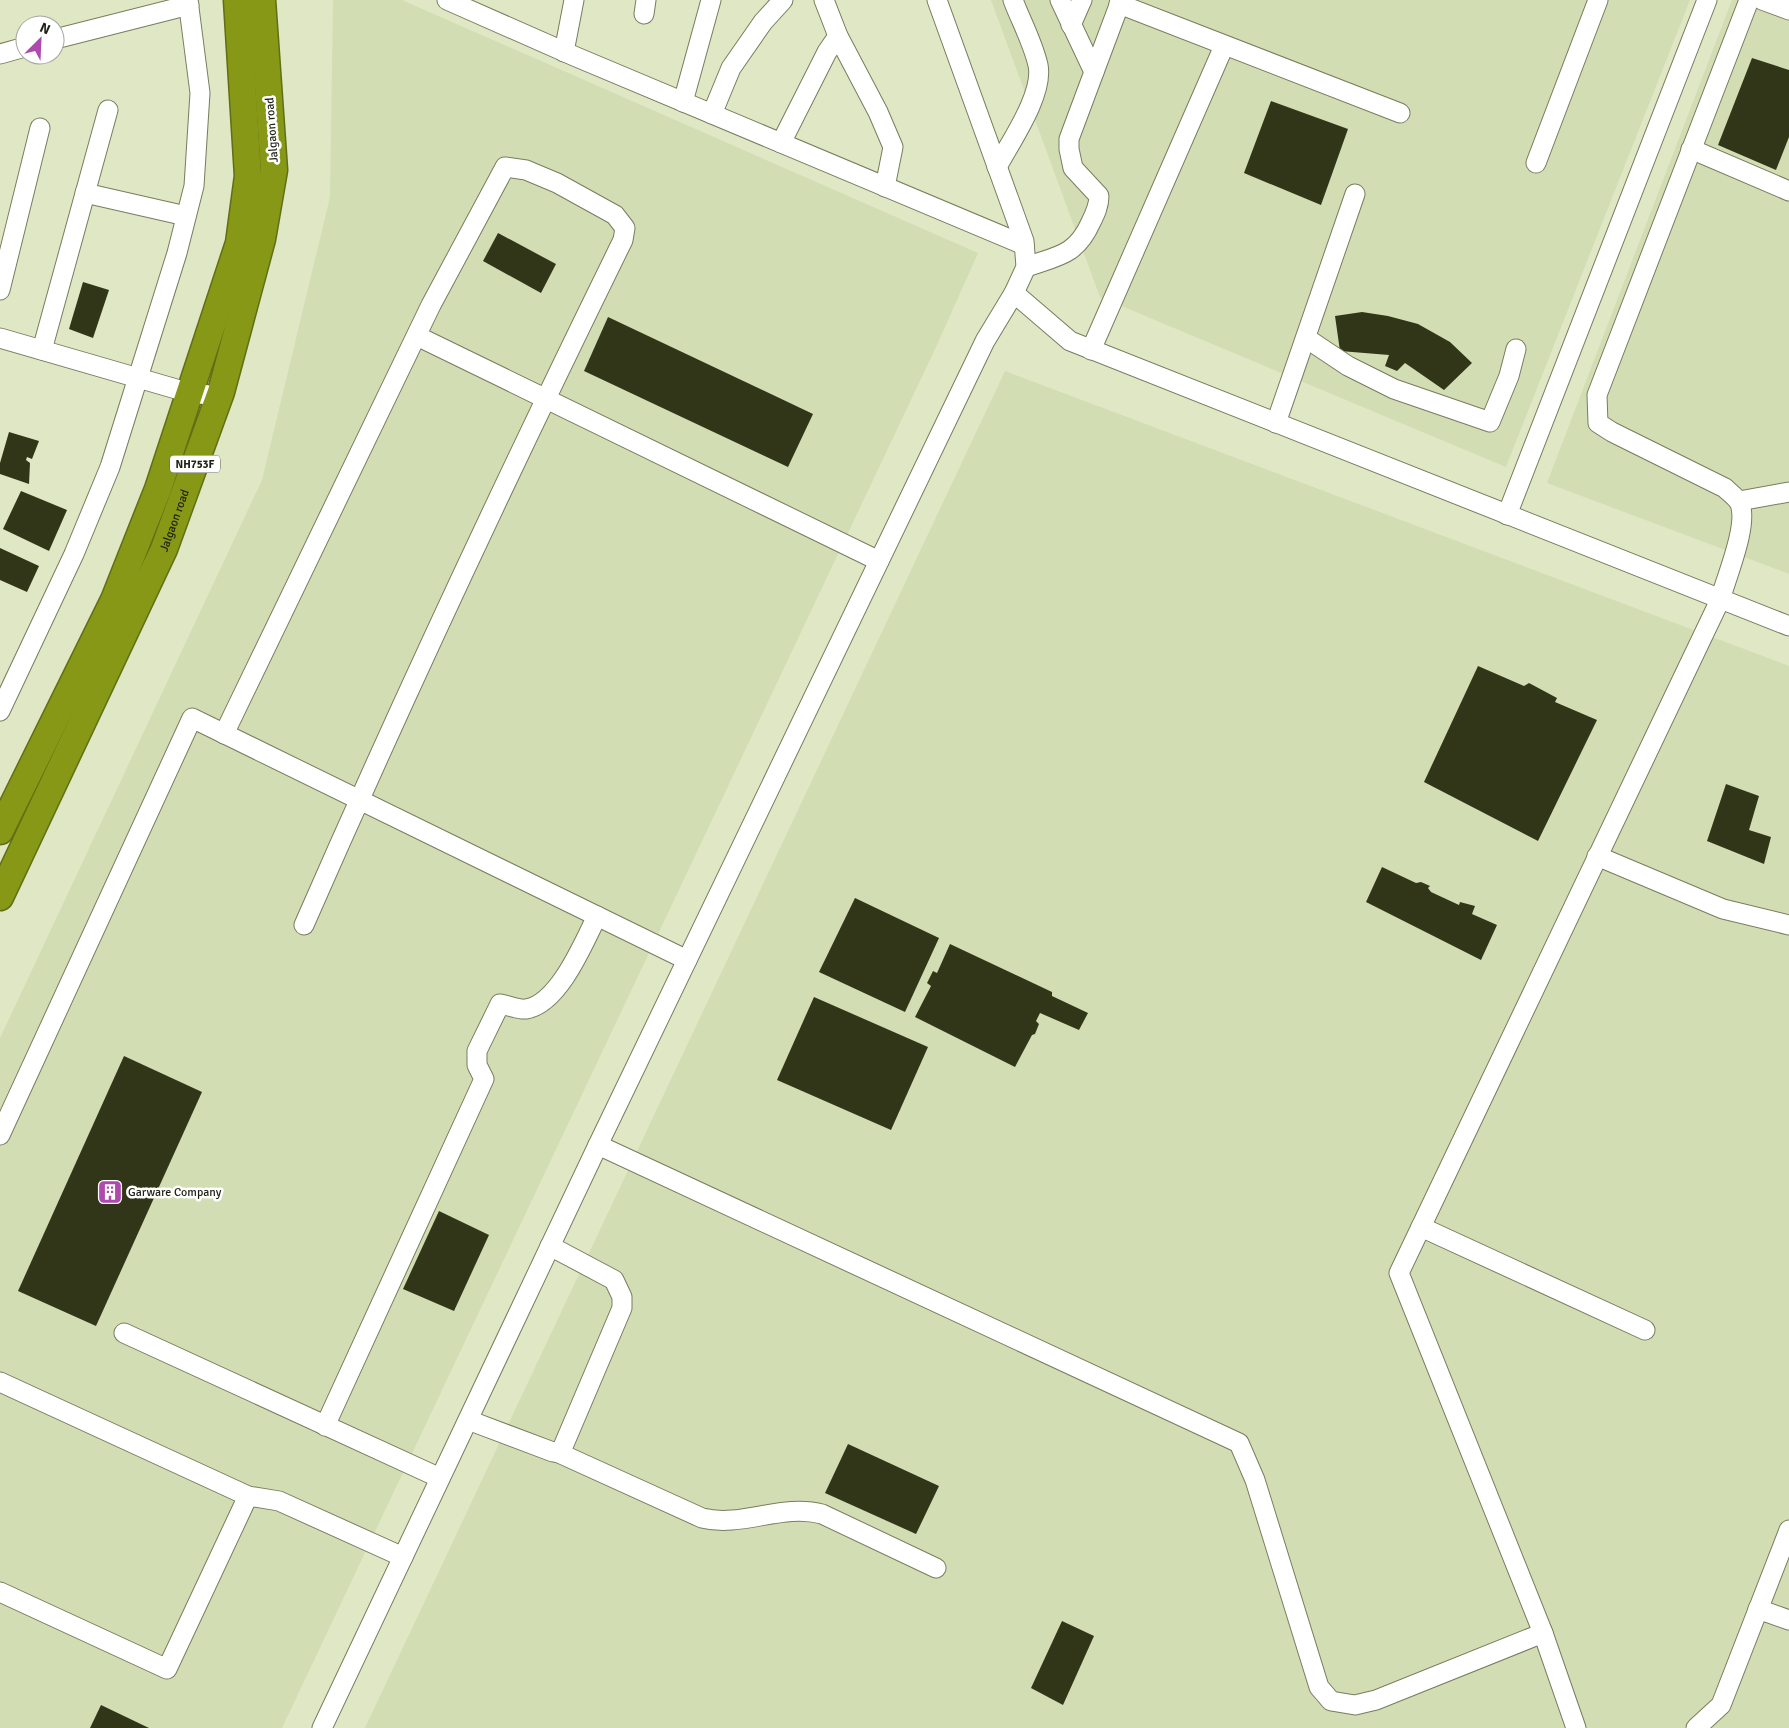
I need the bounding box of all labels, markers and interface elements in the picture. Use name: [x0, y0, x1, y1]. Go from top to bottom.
north arrow: [15, 15, 65, 65]
text: N: [37, 19, 53, 38]
street label: Jalgaon road: [262, 97, 282, 163]
road number: NH753F: [170, 456, 220, 472]
street label: Jalgaon road: [156, 487, 193, 554]
building icon: Garware Company: [97, 1179, 123, 1205]
place label: Garware Company: [128, 1185, 222, 1200]

